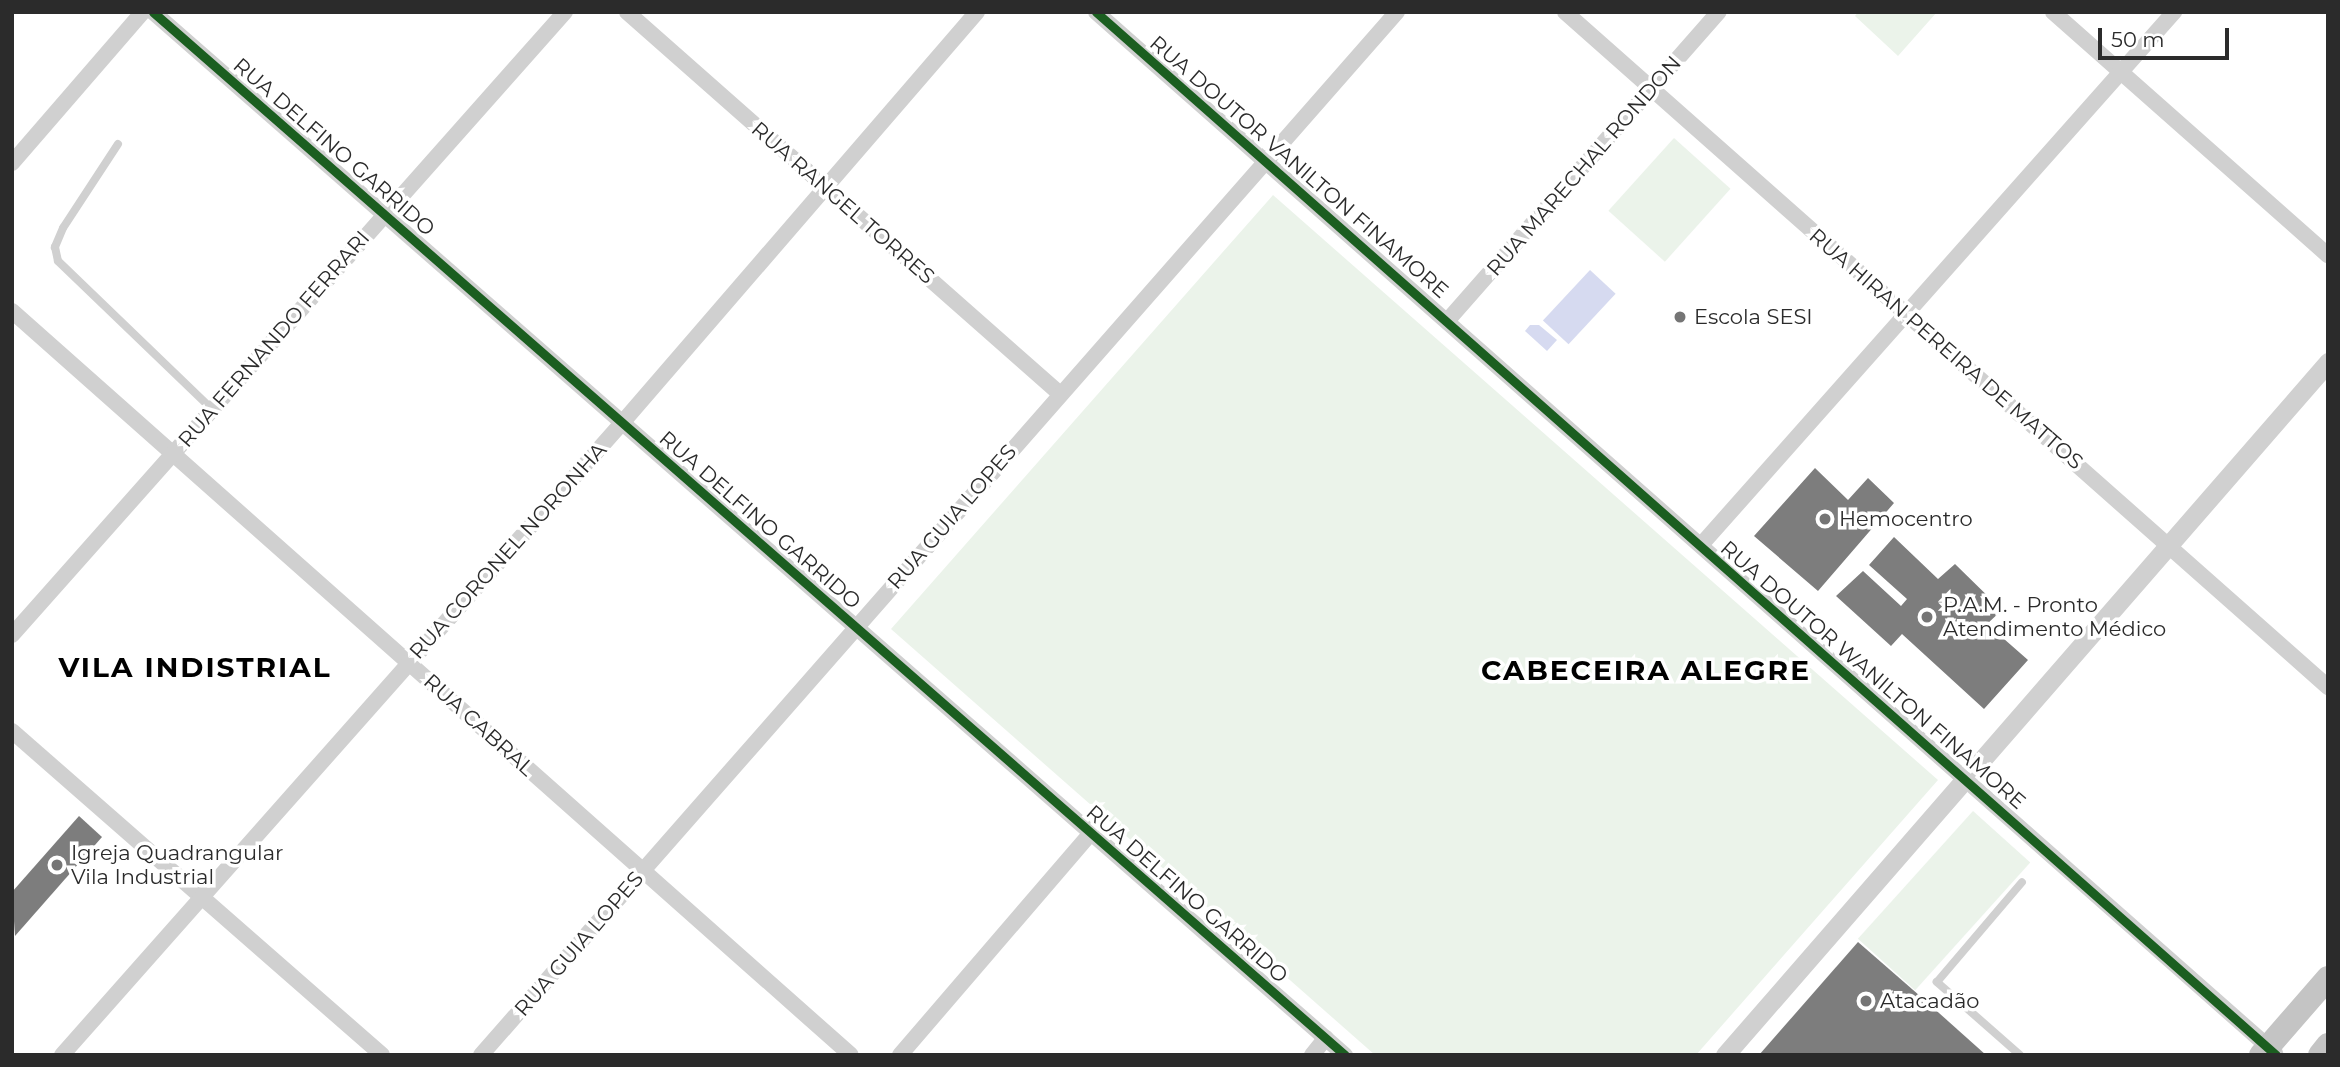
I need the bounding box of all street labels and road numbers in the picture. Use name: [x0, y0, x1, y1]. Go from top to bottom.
street label: RUA DOUTOR VANILTON FINAMORE: [1145, 30, 1453, 304]
street label: RUA MARECHAL RONDON: [1482, 51, 1686, 281]
street label: RUA DELFINO GARRIDO: [228, 53, 440, 241]
street label: RUA RANGEL TORRES: [746, 117, 940, 289]
street label: RUA HIRAN PEREIRA DE MATTOS: [1804, 223, 2088, 475]
street label: RUA FERNANDO FERRARI: [173, 226, 375, 452]
street label: RUA DELFINO GARRIDO: [654, 426, 866, 614]
street label: RUA CORONEL NORONHA: [404, 438, 612, 664]
street label: RUA GUIA LOPES: [882, 440, 1022, 594]
street label: RUA DOUTOR WANILTON FINAMORE: [1715, 536, 2031, 814]
street label: RUA CABRAL: [419, 669, 539, 781]
street label: RUA DELFINO GARRIDO: [1081, 800, 1293, 988]
street label: RUA GUIA LOPES: [509, 867, 649, 1021]

